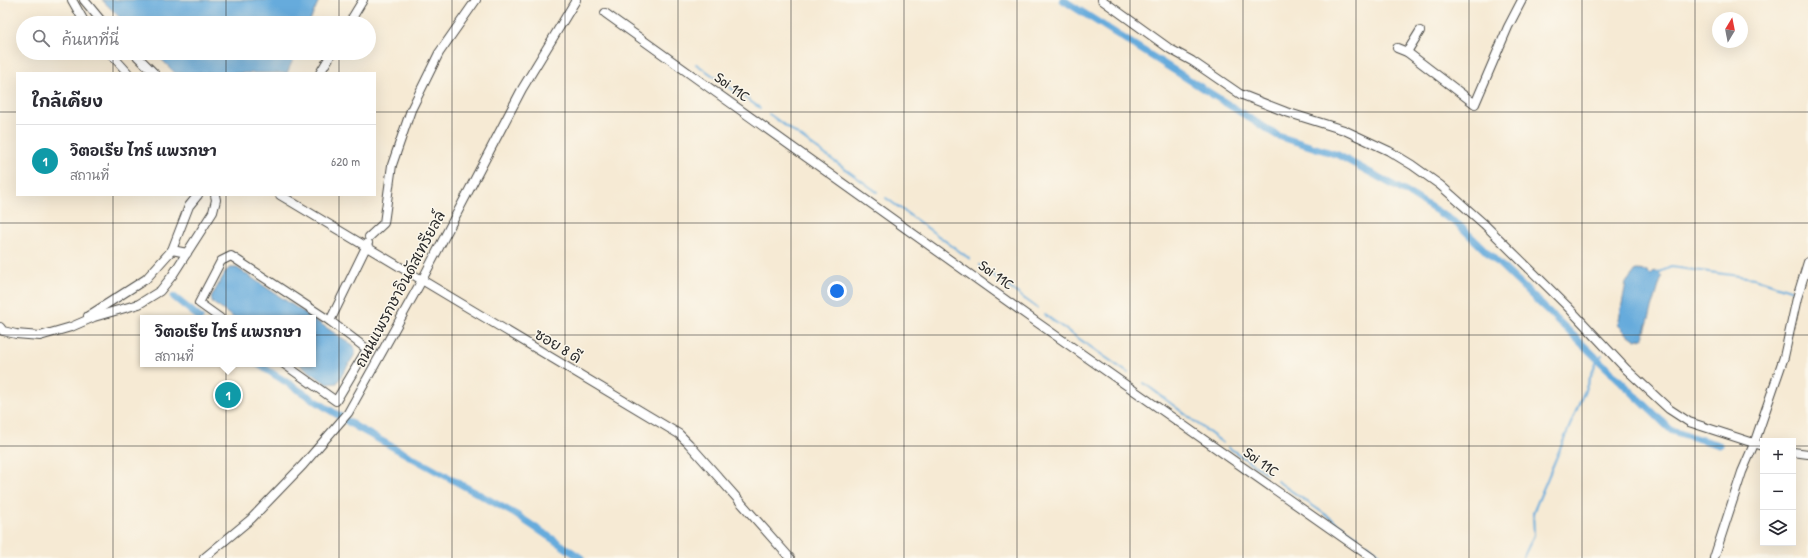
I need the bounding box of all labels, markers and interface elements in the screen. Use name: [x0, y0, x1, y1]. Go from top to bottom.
north arrow: [1712, 12, 1748, 48]
search box: [16, 16, 376, 60]
icon: search: [30, 27, 52, 49]
text: ค้นหาที่นี่: [62, 29, 119, 50]
street label: Soi 11C: [710, 67, 754, 107]
text: ใกล้เคียง: [32, 89, 103, 112]
text: วิตอเรีย ไทร์ แพรกษา: [70, 140, 217, 161]
text: 1: [43, 152, 47, 170]
text: 620 m: [331, 152, 360, 170]
text: สถานที่: [70, 166, 109, 184]
street label: ถนนแพรกษาอินดัสเทรียลล์: [349, 207, 450, 371]
street label: Soi 11C: [974, 255, 1018, 295]
your location: [827, 281, 847, 301]
popup: [140, 315, 316, 367]
text: วิตอเรีย ไทร์ แพรกษา: [155, 321, 301, 342]
street label: ซอย 8 ดี: [531, 323, 586, 368]
text: สถานที่: [155, 347, 194, 365]
pin: 1: [215, 380, 241, 410]
map controls: [1760, 438, 1796, 546]
button: +: [1760, 438, 1796, 474]
street label: Soi 11C: [1239, 442, 1283, 482]
button: −: [1760, 474, 1796, 510]
button: layers: [1760, 510, 1796, 546]

